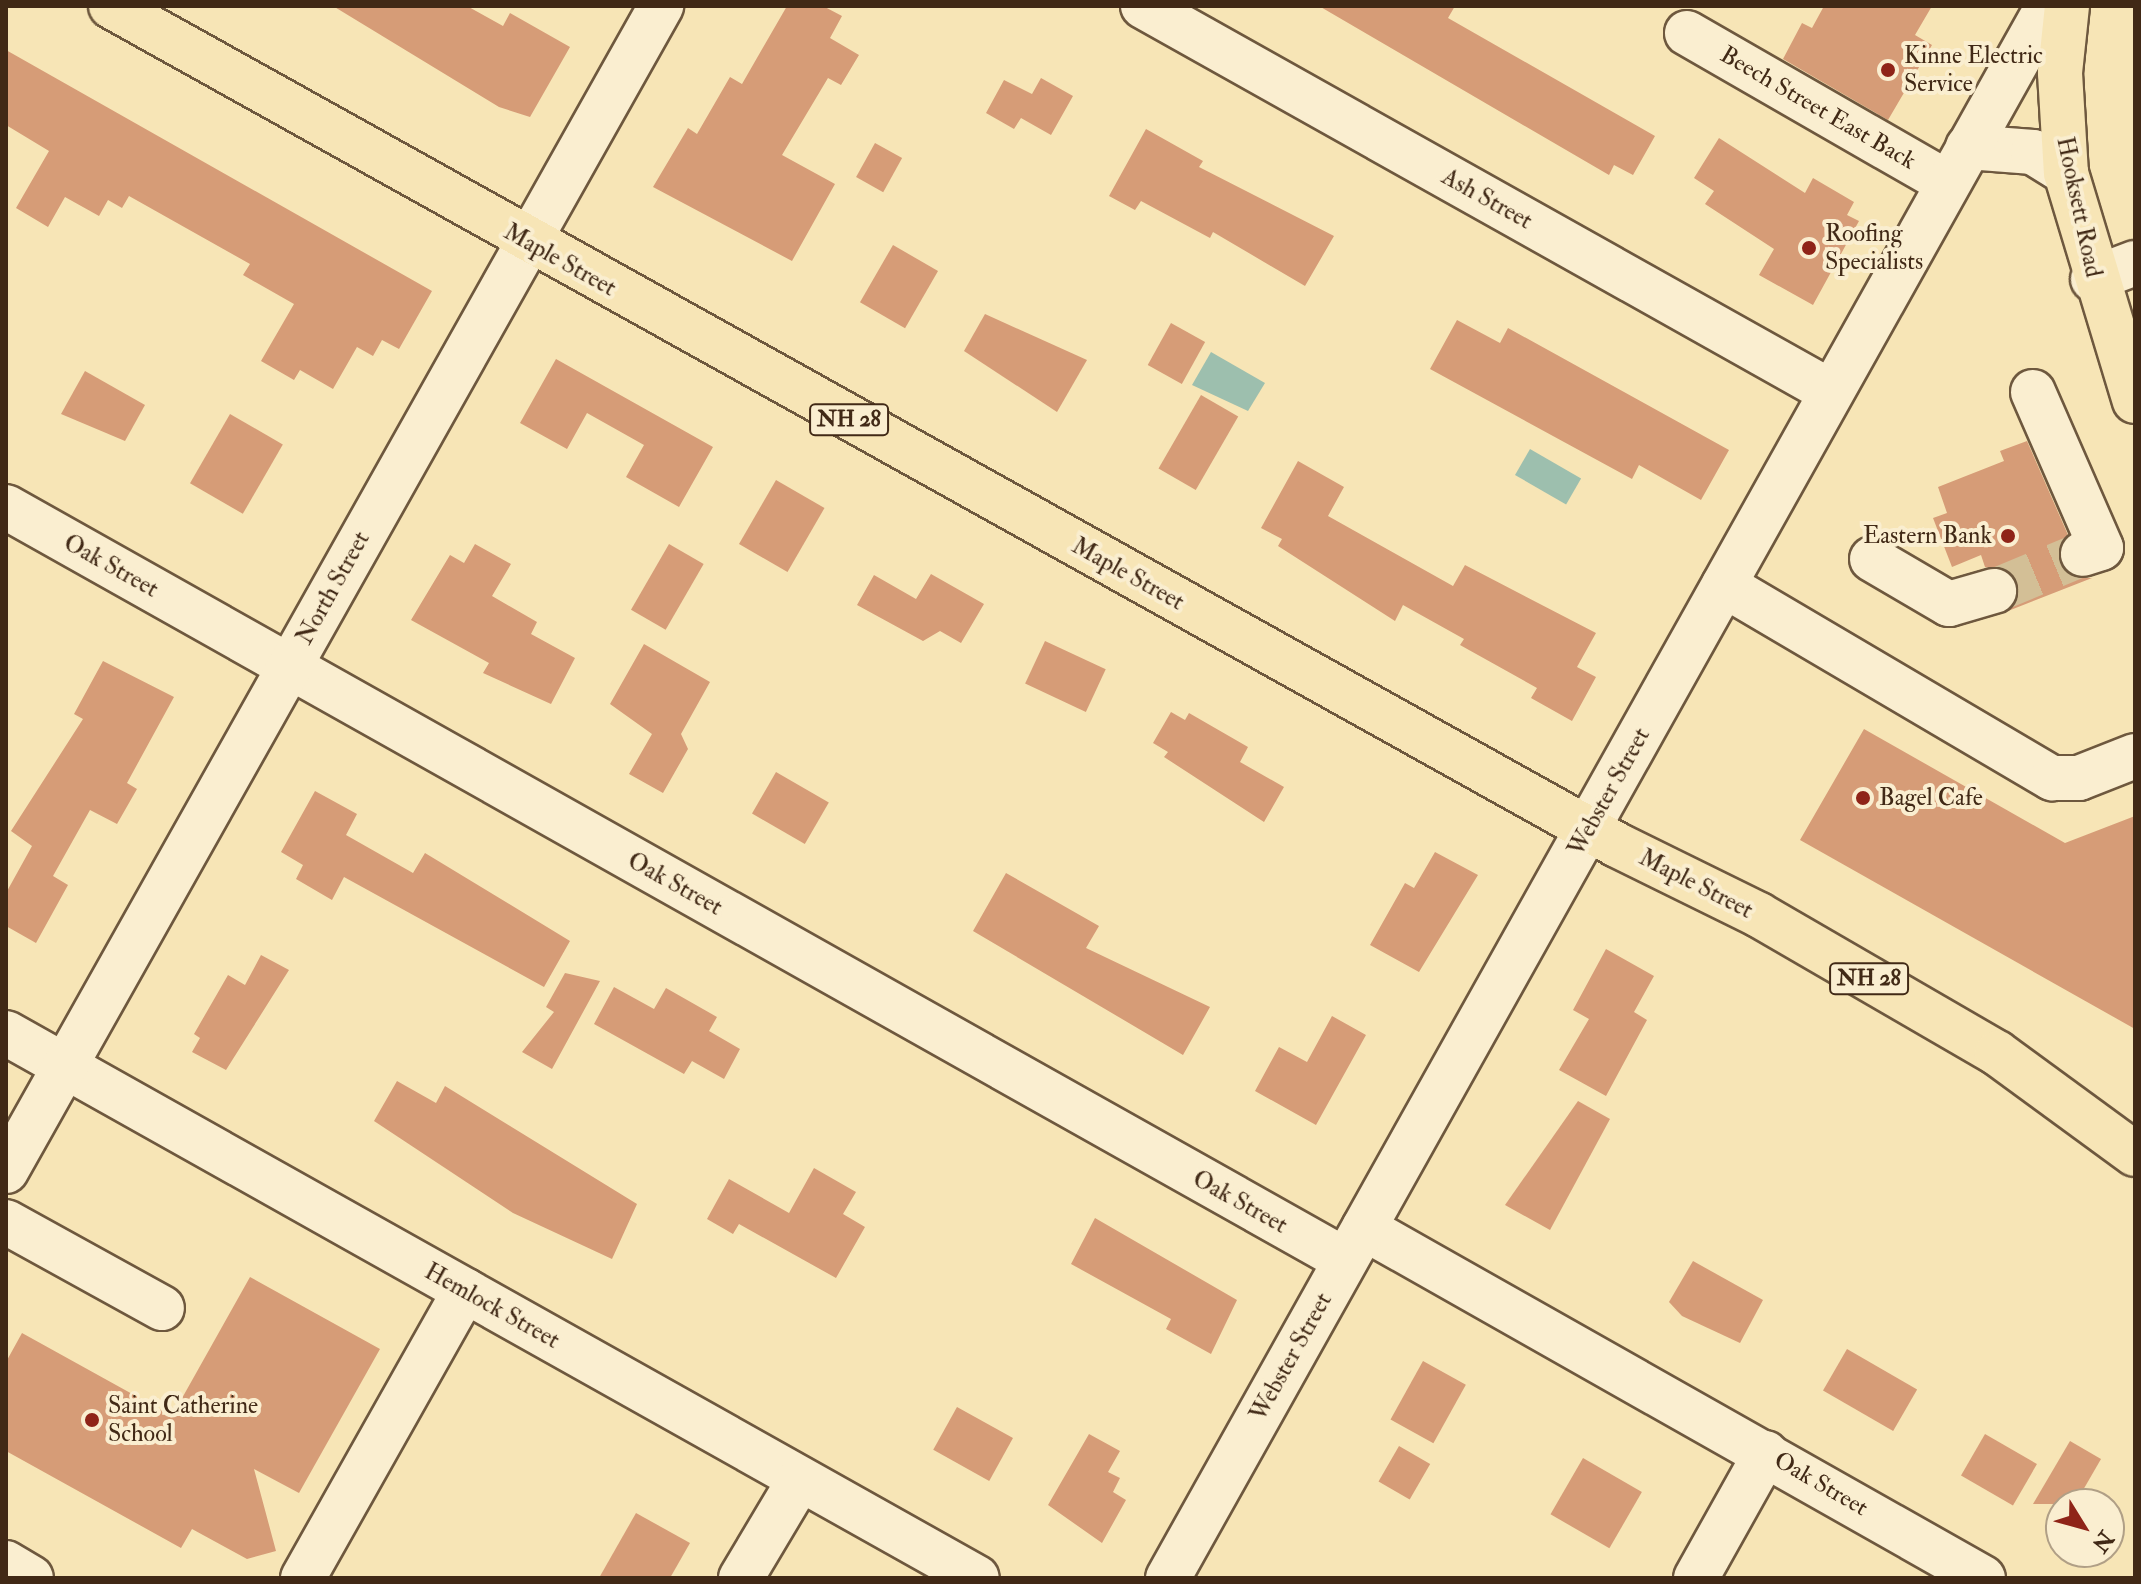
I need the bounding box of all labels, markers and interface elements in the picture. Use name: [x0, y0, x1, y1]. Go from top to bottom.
street label: Beech Street East Back: [1715, 40, 1921, 176]
place label: Kinne Electric Service: [1904, 42, 2043, 98]
marker: Kinne Electric Service: [1879, 61, 1897, 79]
street label: Hooksett Road: [2050, 134, 2108, 280]
street label: Ash Street: [1437, 162, 1537, 236]
street label: Maple Street: [499, 217, 621, 303]
place label: Roofing Specialists: [1825, 220, 1923, 276]
marker: Roofing Specialists: [1800, 239, 1818, 257]
road number: NH 28: [809, 402, 889, 438]
place label: Eastern Bank: [1863, 522, 1992, 550]
street label: North Street: [290, 526, 376, 650]
marker: Eastern Bank: [1999, 527, 2017, 545]
street label: Oak Street: [59, 528, 163, 604]
street label: Maple Street: [1067, 531, 1189, 617]
street label: Webster Street: [1562, 723, 1656, 861]
place label: Bagel Cafe: [1879, 784, 1983, 812]
marker: Bagel Cafe: [1854, 789, 1872, 807]
street label: Maple Street: [1634, 843, 1758, 925]
street label: Oak Street: [623, 846, 727, 922]
road number: NH 28: [1829, 961, 1909, 997]
street label: Oak Street: [1188, 1164, 1292, 1240]
street label: Hemlock Street: [420, 1257, 564, 1355]
street label: Webster Street: [1244, 1288, 1338, 1426]
place label: Saint Catherine School: [108, 1392, 258, 1448]
marker: Saint Catherine School: [83, 1411, 101, 1429]
street label: Oak Street: [1769, 1446, 1873, 1522]
north arrow: [2045, 1488, 2125, 1568]
text: N: [2085, 1525, 2120, 1558]

